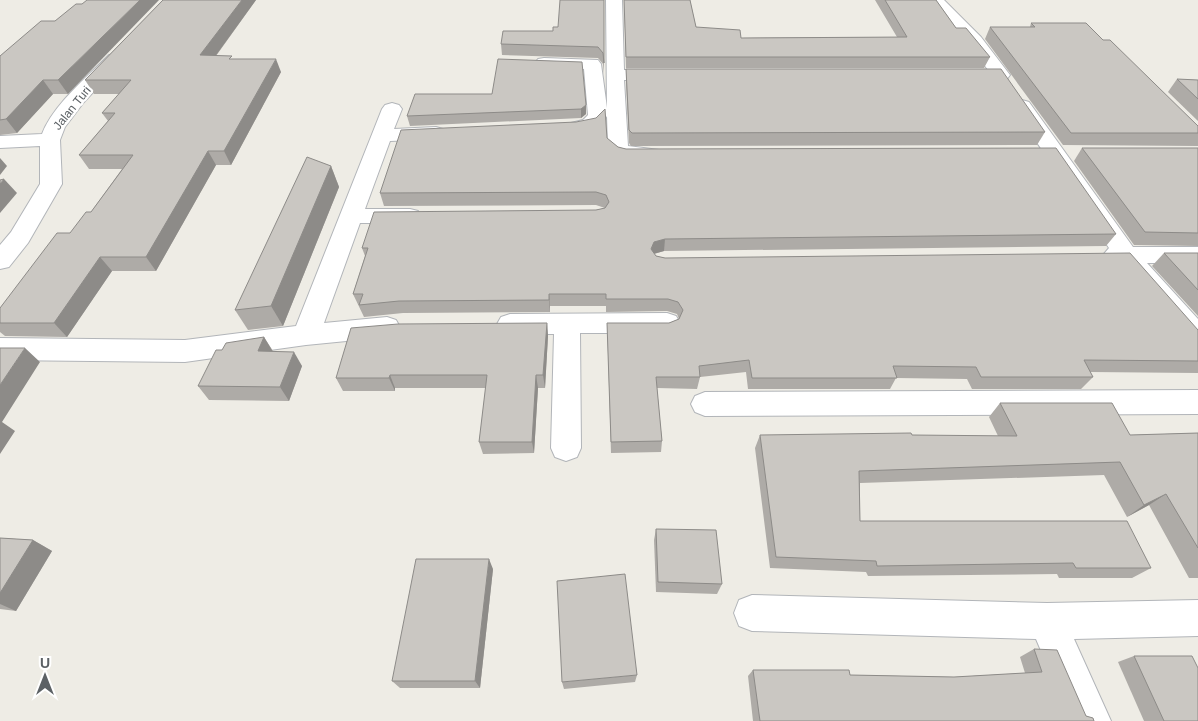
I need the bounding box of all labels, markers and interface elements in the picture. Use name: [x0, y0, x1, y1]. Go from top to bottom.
street label: Jalan Turi: [50, 83, 94, 133]
north arrow: [20, 651, 70, 701]
text: U: [40, 655, 50, 671]

